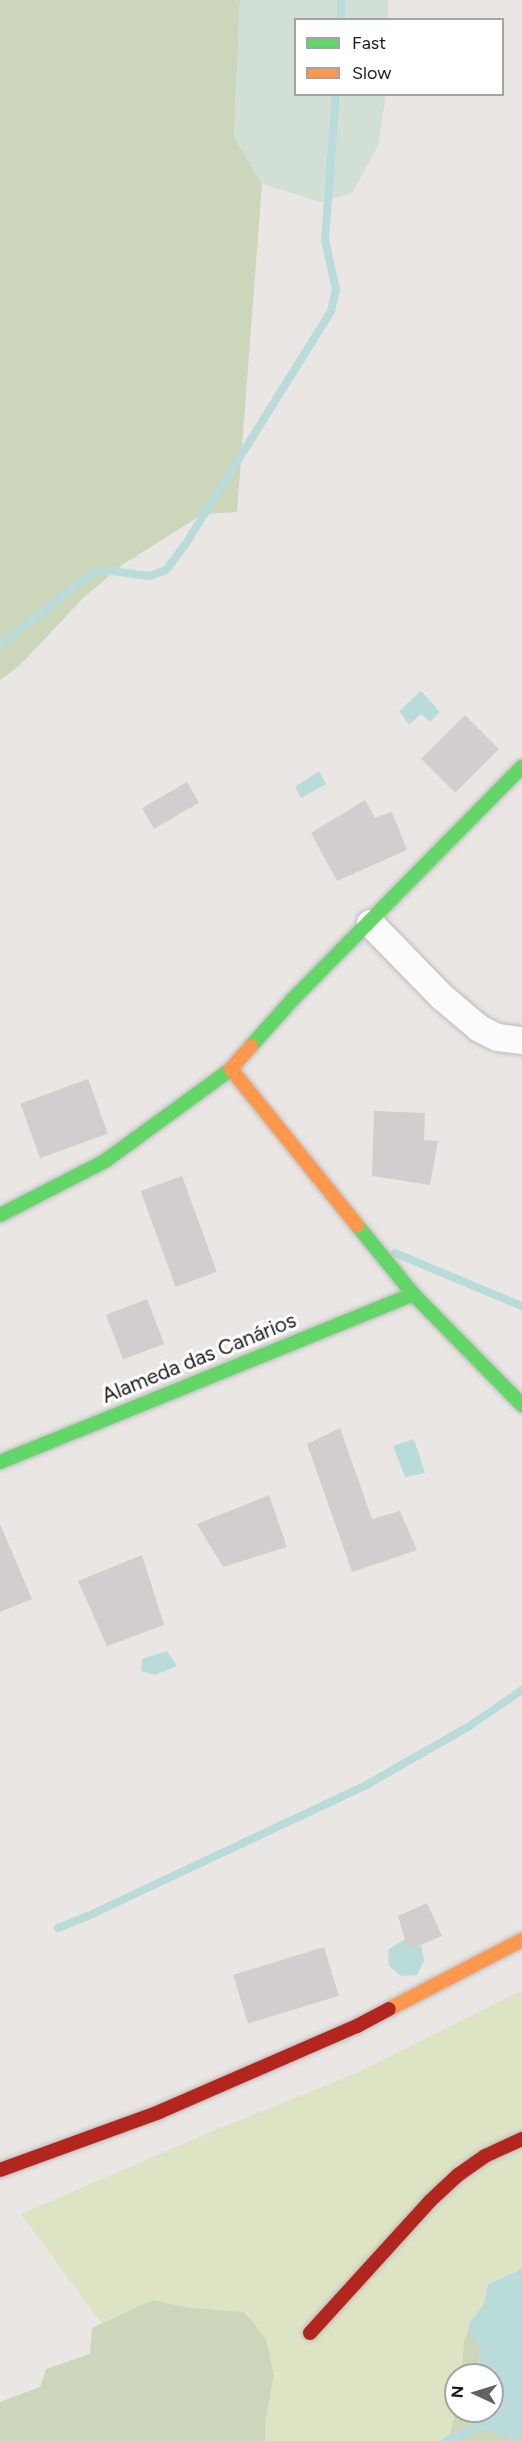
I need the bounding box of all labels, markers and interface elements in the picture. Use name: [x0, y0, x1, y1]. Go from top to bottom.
legend: [294, 18, 504, 96]
text: Fast: [352, 32, 386, 54]
text: Slow: [352, 62, 391, 84]
street label: Alameda das Canários: [98, 1307, 300, 1409]
north arrow: [444, 2363, 504, 2423]
text: N: [448, 2385, 467, 2399]

